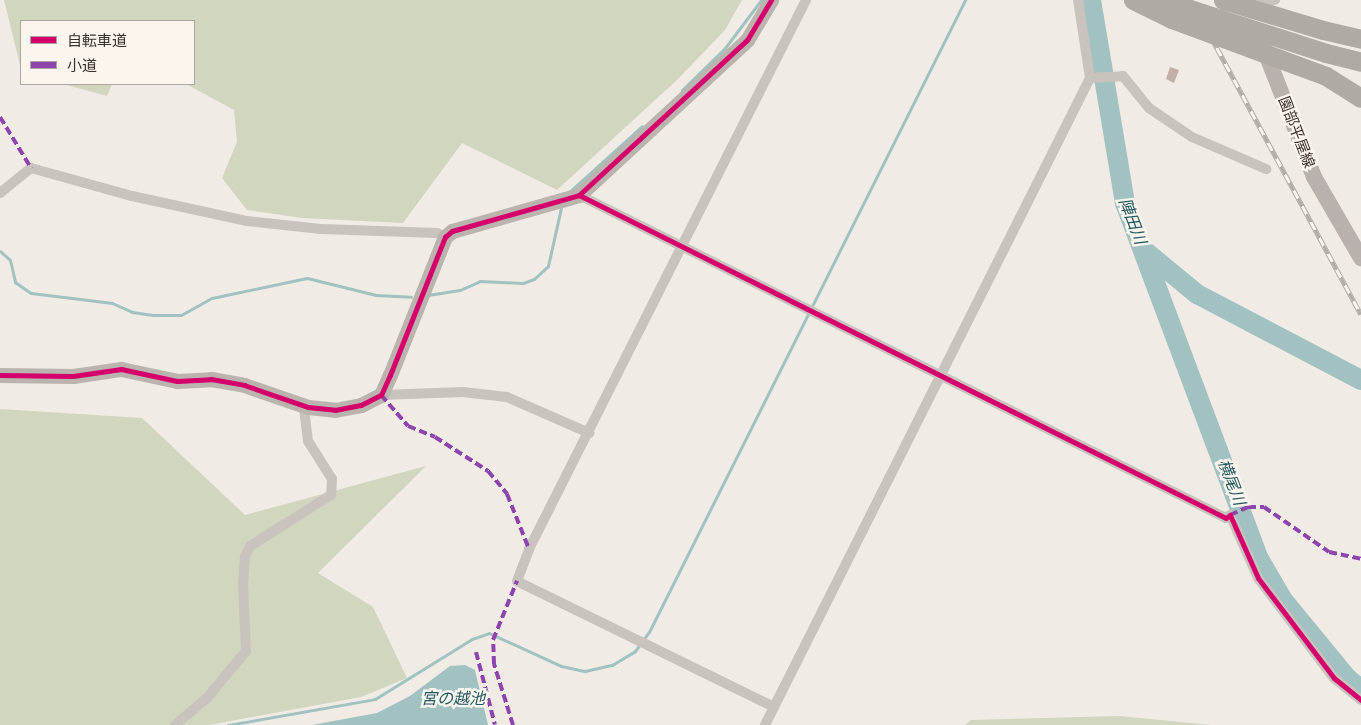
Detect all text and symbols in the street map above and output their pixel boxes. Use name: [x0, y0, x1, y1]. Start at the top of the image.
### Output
legend: [20, 20, 195, 85]
text: 自転車道: [67, 31, 127, 49]
text: 小道: [67, 56, 97, 74]
street label: 園部平屋線: [1275, 94, 1319, 170]
water label: 陣田川: [1115, 195, 1151, 247]
water label: 横尾川: [1214, 456, 1250, 508]
water label: 宮の越池: [421, 688, 485, 708]

